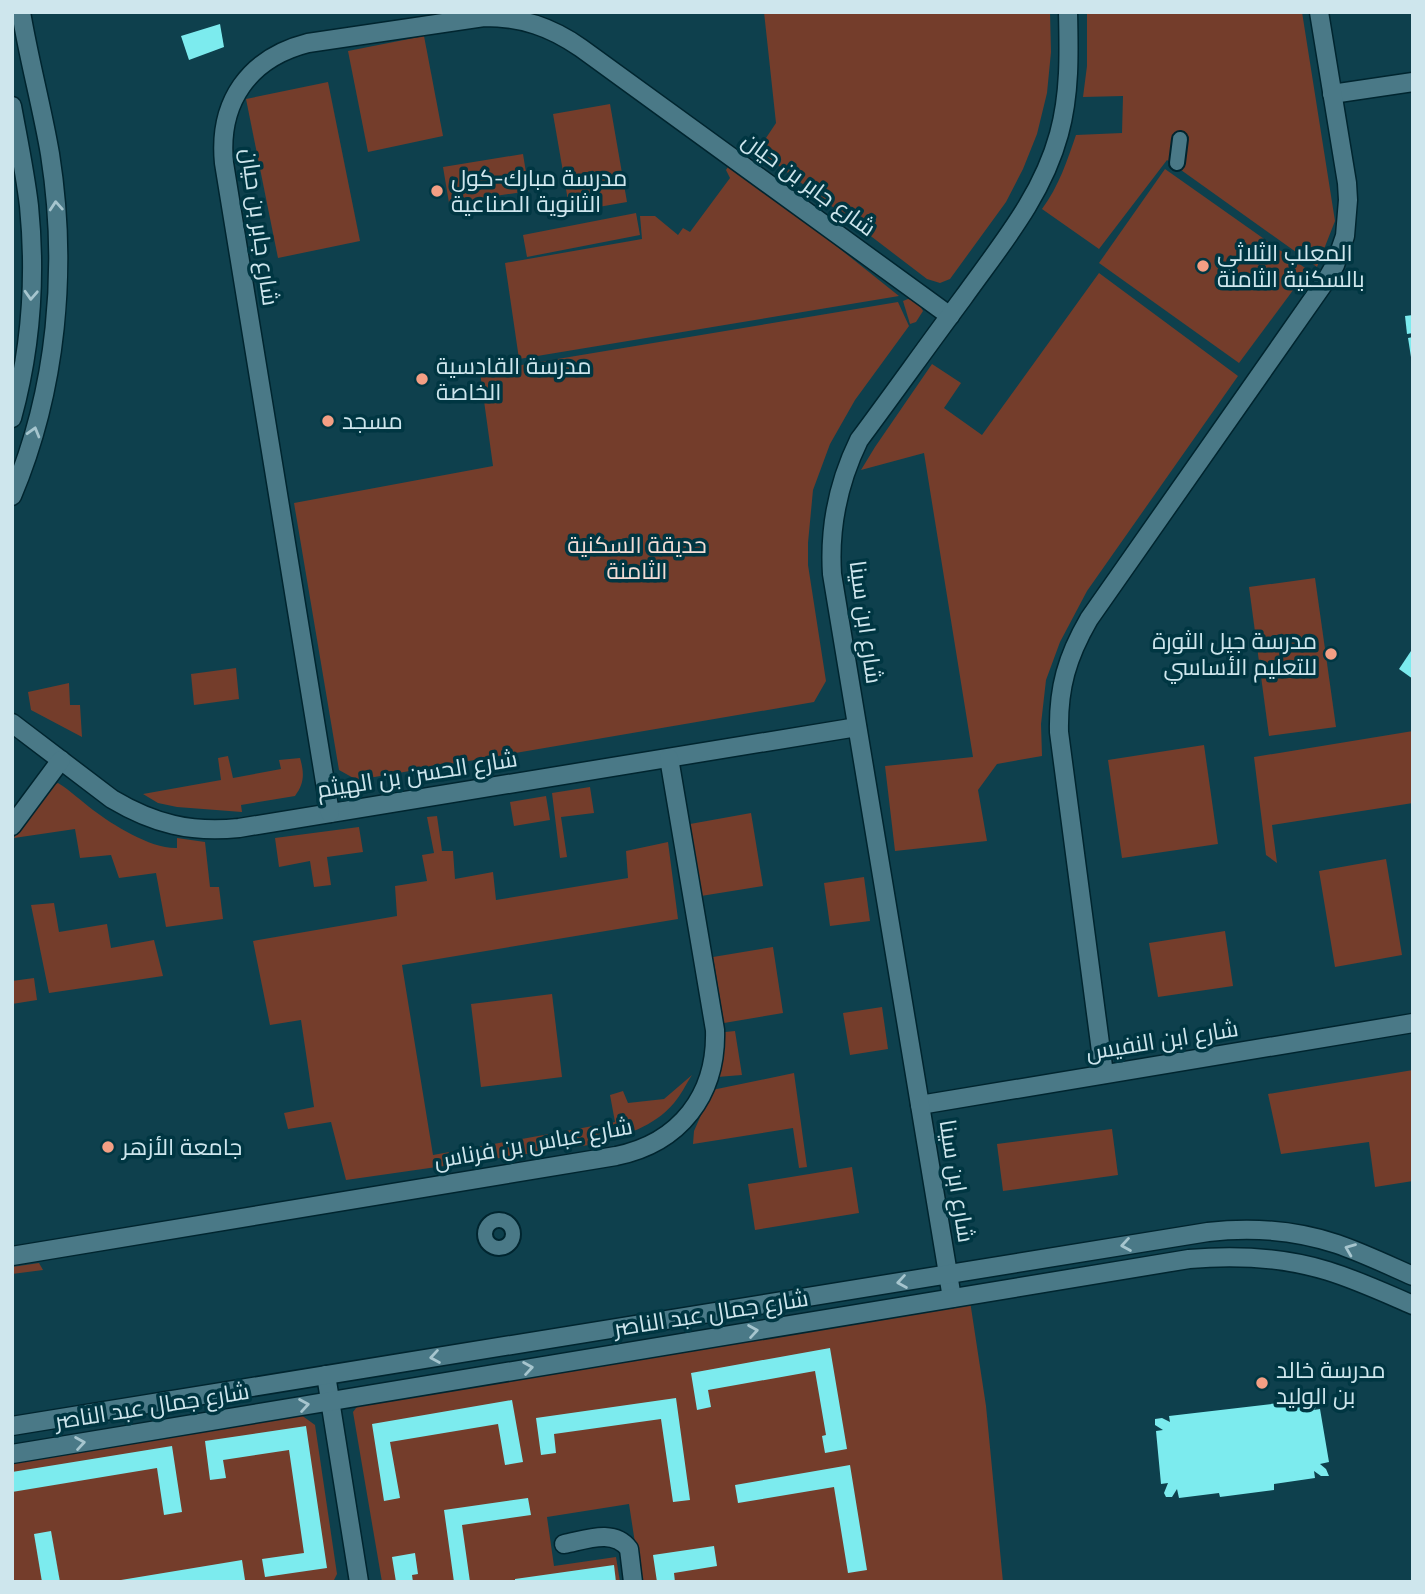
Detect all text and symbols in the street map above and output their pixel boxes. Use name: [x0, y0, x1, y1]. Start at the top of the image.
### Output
street label: شارع جابر بن حيان: [735, 126, 881, 244]
street label: شارع جابر بن حيان: [233, 147, 285, 308]
place label: مدرسة مبارك-كول الثانوية الصناعية: [451, 164, 627, 217]
marker: مدرسة مبارك-كول الثانوية الصناعية: [429, 183, 445, 199]
one-way arrow: [49, 201, 64, 212]
place label: المعلب الثلاثي بالسكنية الثامنة: [1217, 239, 1365, 292]
marker: المعلب الثلاثي بالسكنية الثامنة: [1195, 258, 1211, 274]
one-way arrow: [24, 290, 39, 301]
place label: مدرسة القادسية الخاصة: [436, 352, 591, 405]
marker: مدرسة القادسية الخاصة: [414, 371, 430, 387]
place label: مسجد: [342, 407, 403, 434]
marker: مسجد: [320, 413, 336, 429]
one-way arrow: [26, 426, 40, 438]
park label: حديقة السكنية الثامنة: [567, 531, 707, 584]
street label: شارع ابن سينا: [842, 559, 888, 686]
place label: مدرسة جيل الثورة للتعليم الأساسي: [1152, 627, 1317, 684]
marker: مدرسة جيل الثورة للتعليم الأساسي: [1323, 646, 1339, 662]
street label: شارع الحسن بن الهيثم: [315, 744, 520, 806]
street label: شارع ابن النفيس: [1084, 1014, 1241, 1068]
street label: شارع عباس بن فرناس: [432, 1112, 635, 1176]
street label: شارع ابن سينا: [931, 1118, 981, 1245]
place label: جامعة الأزهر: [120, 1133, 242, 1160]
marker: جامعة الأزهر: [100, 1139, 116, 1155]
one-way arrow: [1120, 1237, 1132, 1252]
one-way arrow: [1345, 1243, 1357, 1257]
one-way arrow: [896, 1274, 908, 1289]
street label: شارع جمال عبد الناصر: [610, 1284, 810, 1344]
one-way arrow: [747, 1324, 759, 1339]
one-way arrow: [429, 1349, 441, 1364]
place label: مدرسة خالد بن الوليد: [1276, 1356, 1385, 1410]
one-way arrow: [523, 1361, 534, 1376]
marker: مدرسة خالد بن الوليد: [1254, 1375, 1270, 1391]
street label: شارع جمال عبد الناصر: [51, 1377, 251, 1437]
one-way arrow: [298, 1398, 310, 1413]
one-way arrow: [74, 1436, 85, 1451]

